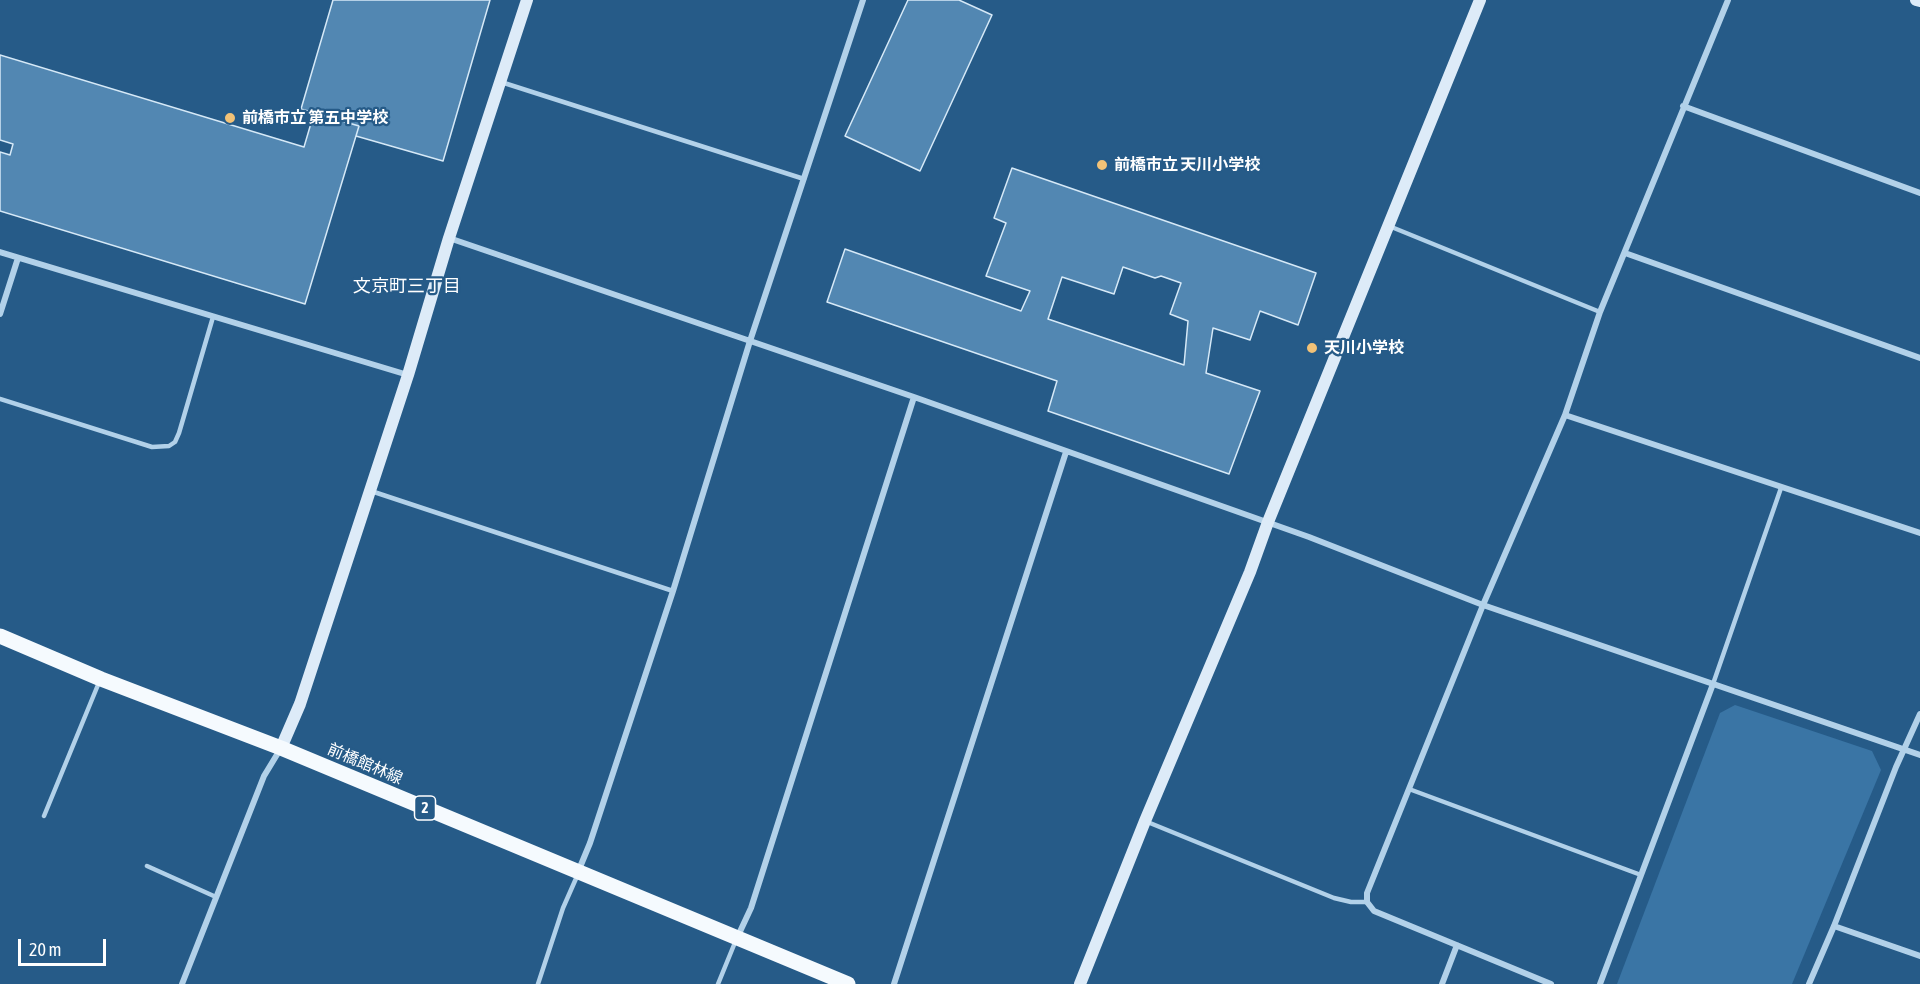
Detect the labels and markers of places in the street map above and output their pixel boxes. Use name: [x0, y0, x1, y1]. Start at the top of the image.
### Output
place label: 前橋市立 第五中学校: [242, 108, 388, 128]
marker: 前橋市立 第五中学校: [223, 111, 237, 125]
place label: 前橋市立 天川小学校: [1114, 155, 1260, 175]
marker: 前橋市立 天川小学校: [1095, 158, 1109, 172]
place label: 天川小学校: [1324, 338, 1404, 358]
marker: 天川小学校: [1305, 341, 1319, 355]

